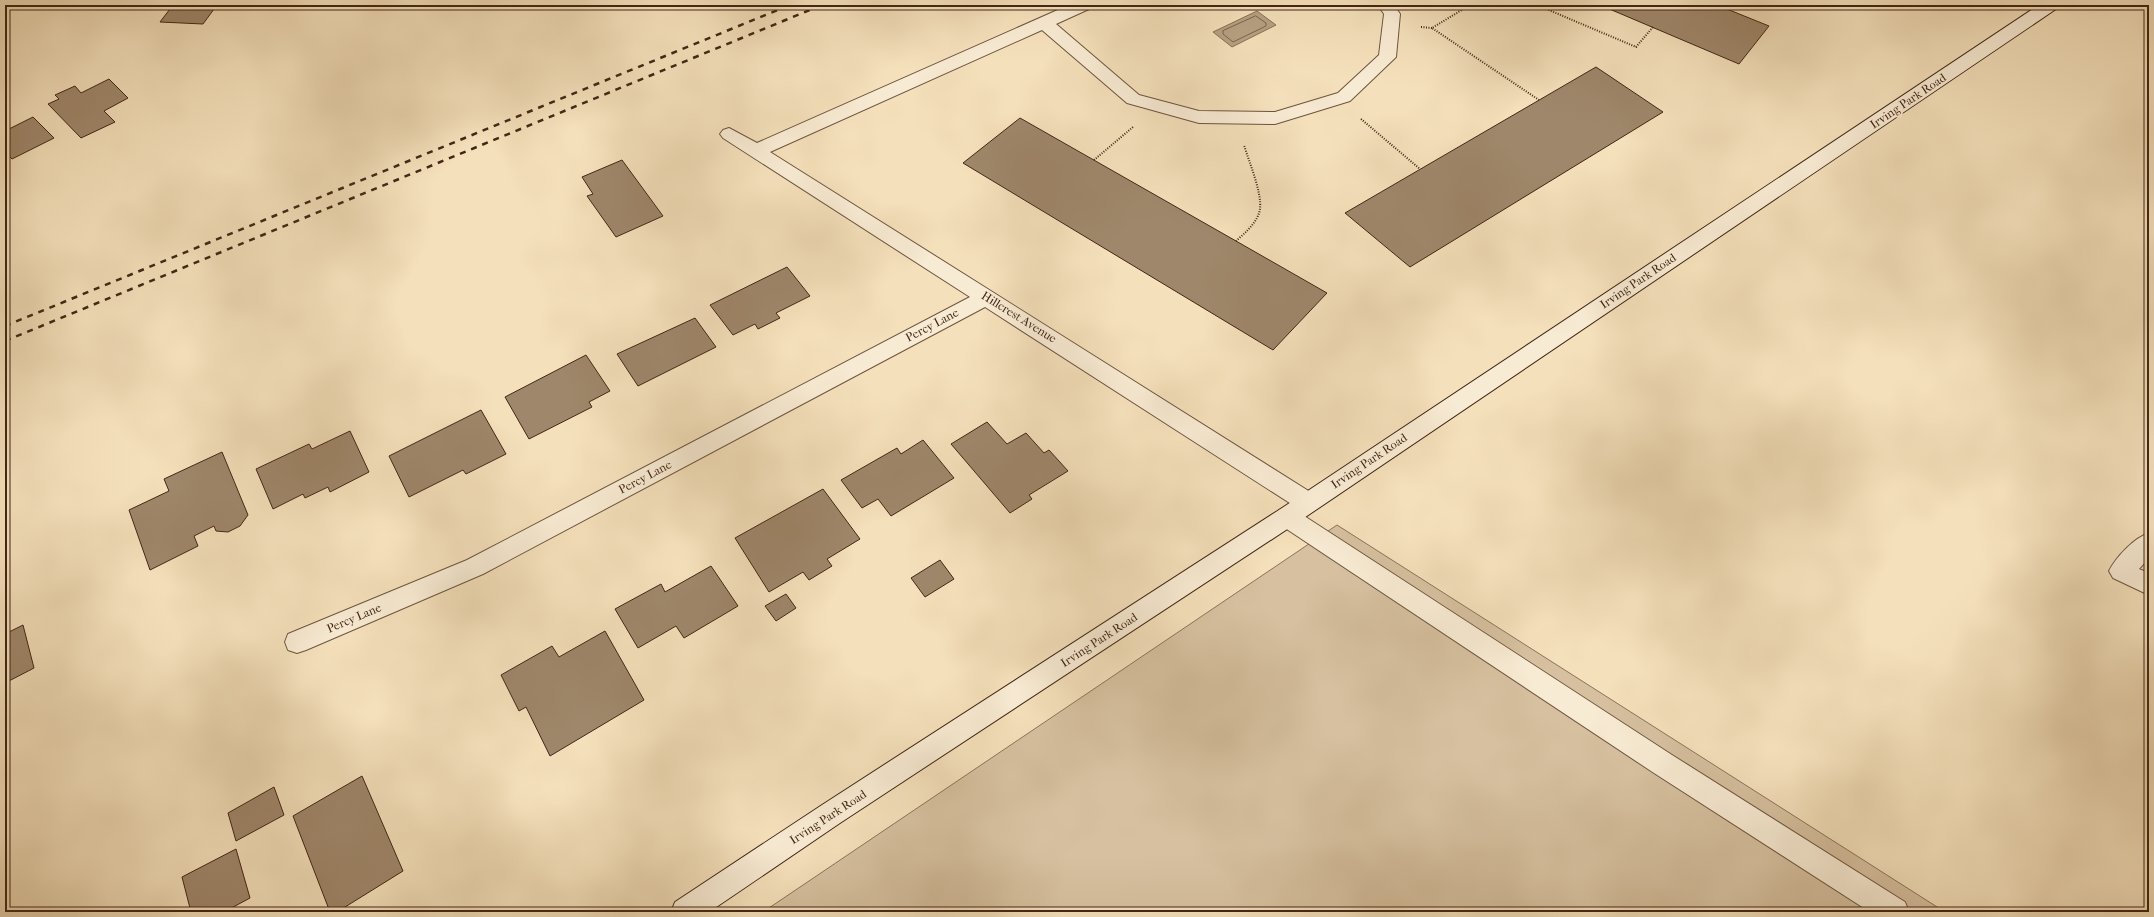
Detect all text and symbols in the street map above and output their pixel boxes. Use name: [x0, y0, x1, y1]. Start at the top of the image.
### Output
street label: Irving Park Road: [1867, 70, 1949, 132]
street label: Irving Park Road: [1597, 250, 1679, 312]
street label: Hillcrest Avenue: [979, 288, 1059, 346]
street label: Percy Lane: [903, 305, 961, 345]
street label: Irving Park Road: [1328, 430, 1410, 492]
street label: Percy Lane: [616, 457, 674, 497]
street label: Percy Lane: [325, 600, 383, 636]
street label: Irving Park Road: [1058, 610, 1140, 670]
street label: Irving Park Road: [787, 787, 869, 847]

